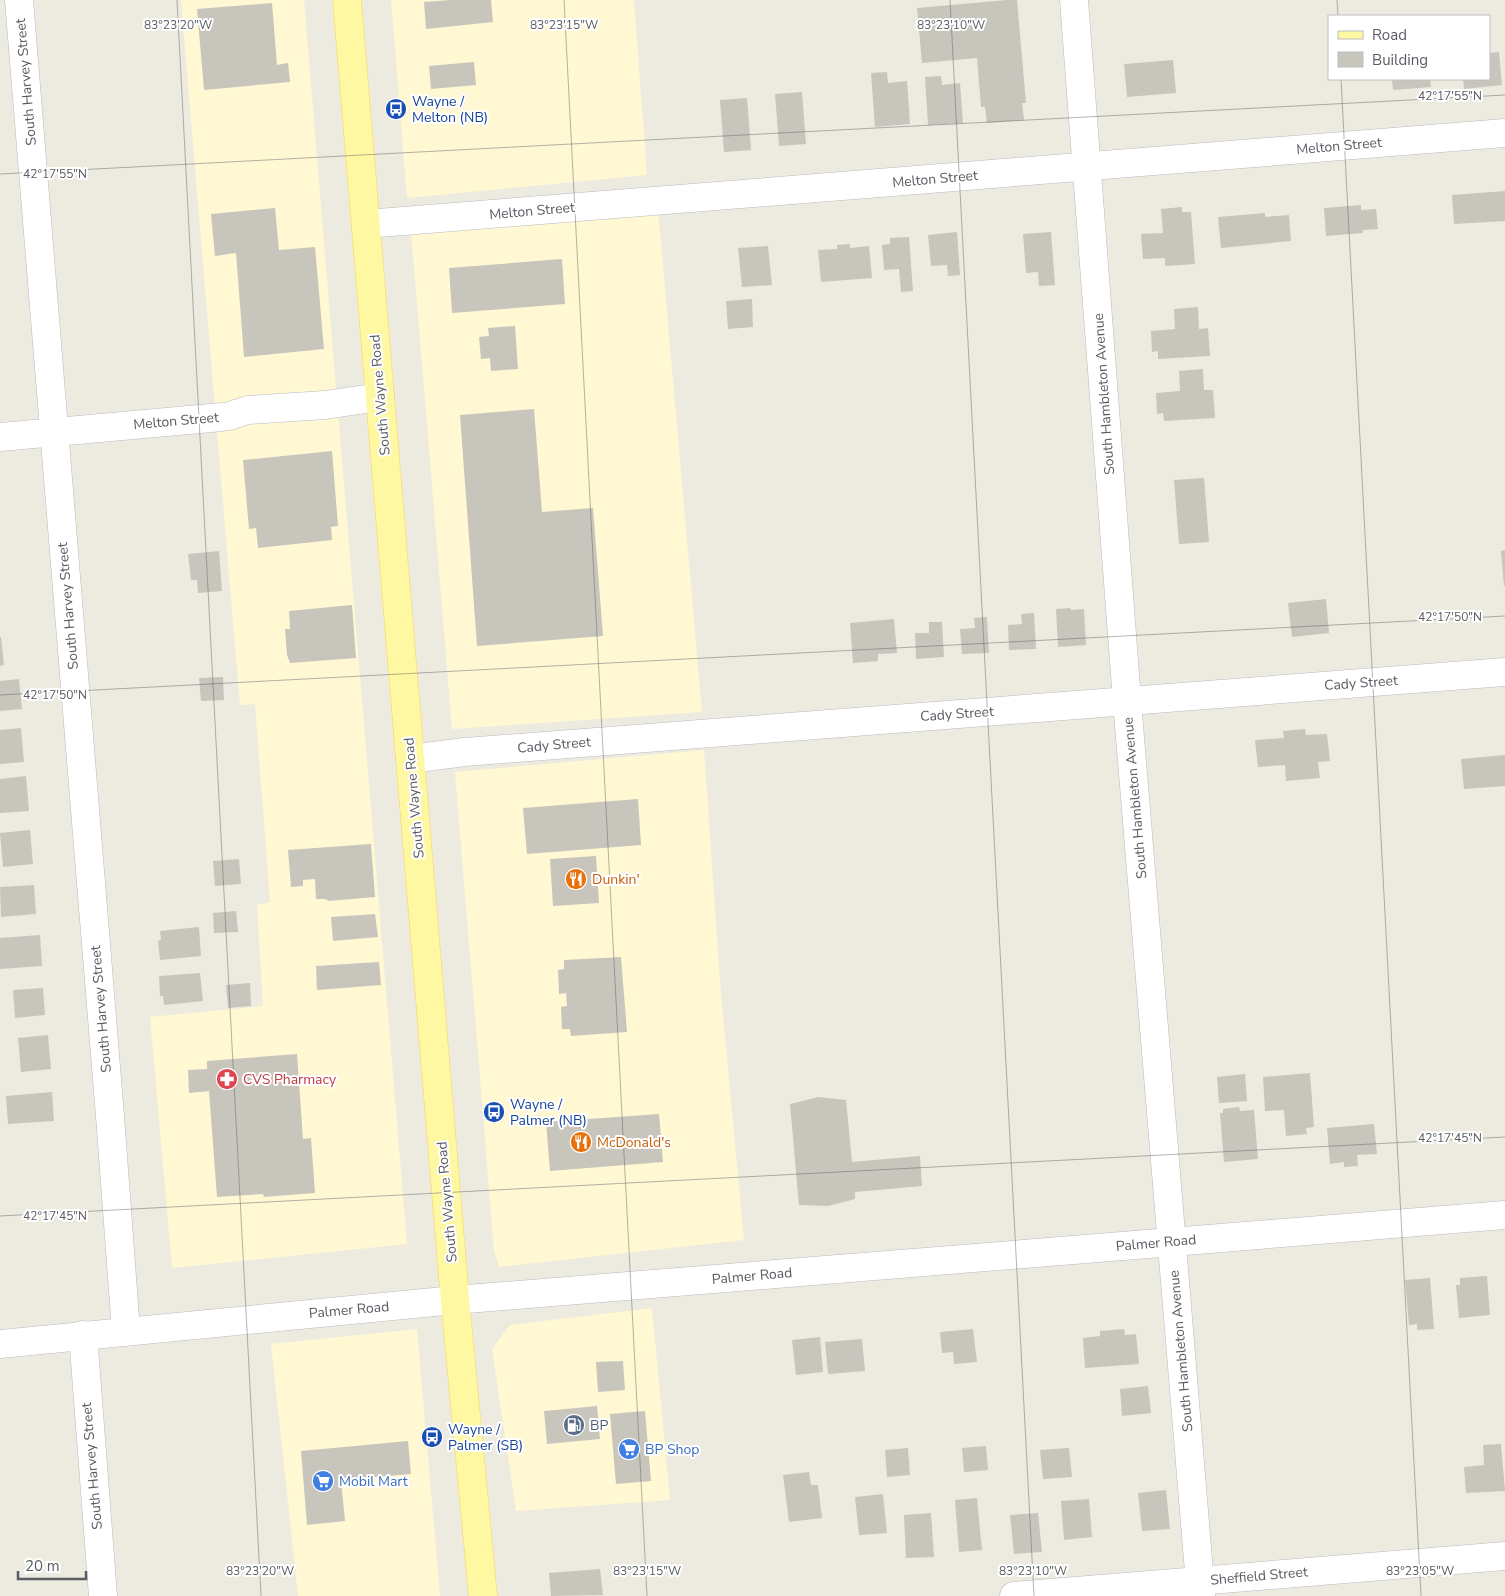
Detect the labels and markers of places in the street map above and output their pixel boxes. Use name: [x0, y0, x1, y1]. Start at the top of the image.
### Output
place label: Wayne / Melton (NB): [412, 92, 488, 127]
bus stop icon: Wayne / Melton (NB): [384, 97, 408, 121]
restaurant icon: Dunkin': [564, 867, 588, 891]
place label: Dunkin': [592, 870, 640, 889]
pharmacy icon: CVS Pharmacy: [215, 1067, 239, 1091]
place label: CVS Pharmacy: [243, 1070, 337, 1089]
place label: Wayne / Palmer (NB): [510, 1095, 587, 1130]
bus stop icon: Wayne / Palmer (NB): [482, 1100, 506, 1124]
restaurant icon: McDonald's: [569, 1130, 593, 1154]
place label: McDonald's: [597, 1133, 671, 1152]
fuel station icon: BP: [562, 1413, 586, 1437]
place label: BP: [590, 1416, 608, 1435]
place label: Wayne / Palmer (SB): [448, 1420, 523, 1455]
bus stop icon: Wayne / Palmer (SB): [420, 1425, 444, 1449]
supermarket icon: BP Shop: [617, 1437, 641, 1461]
place label: BP Shop: [645, 1440, 699, 1459]
supermarket icon: Mobil Mart: [311, 1469, 335, 1493]
place label: Mobil Mart: [339, 1472, 408, 1491]

